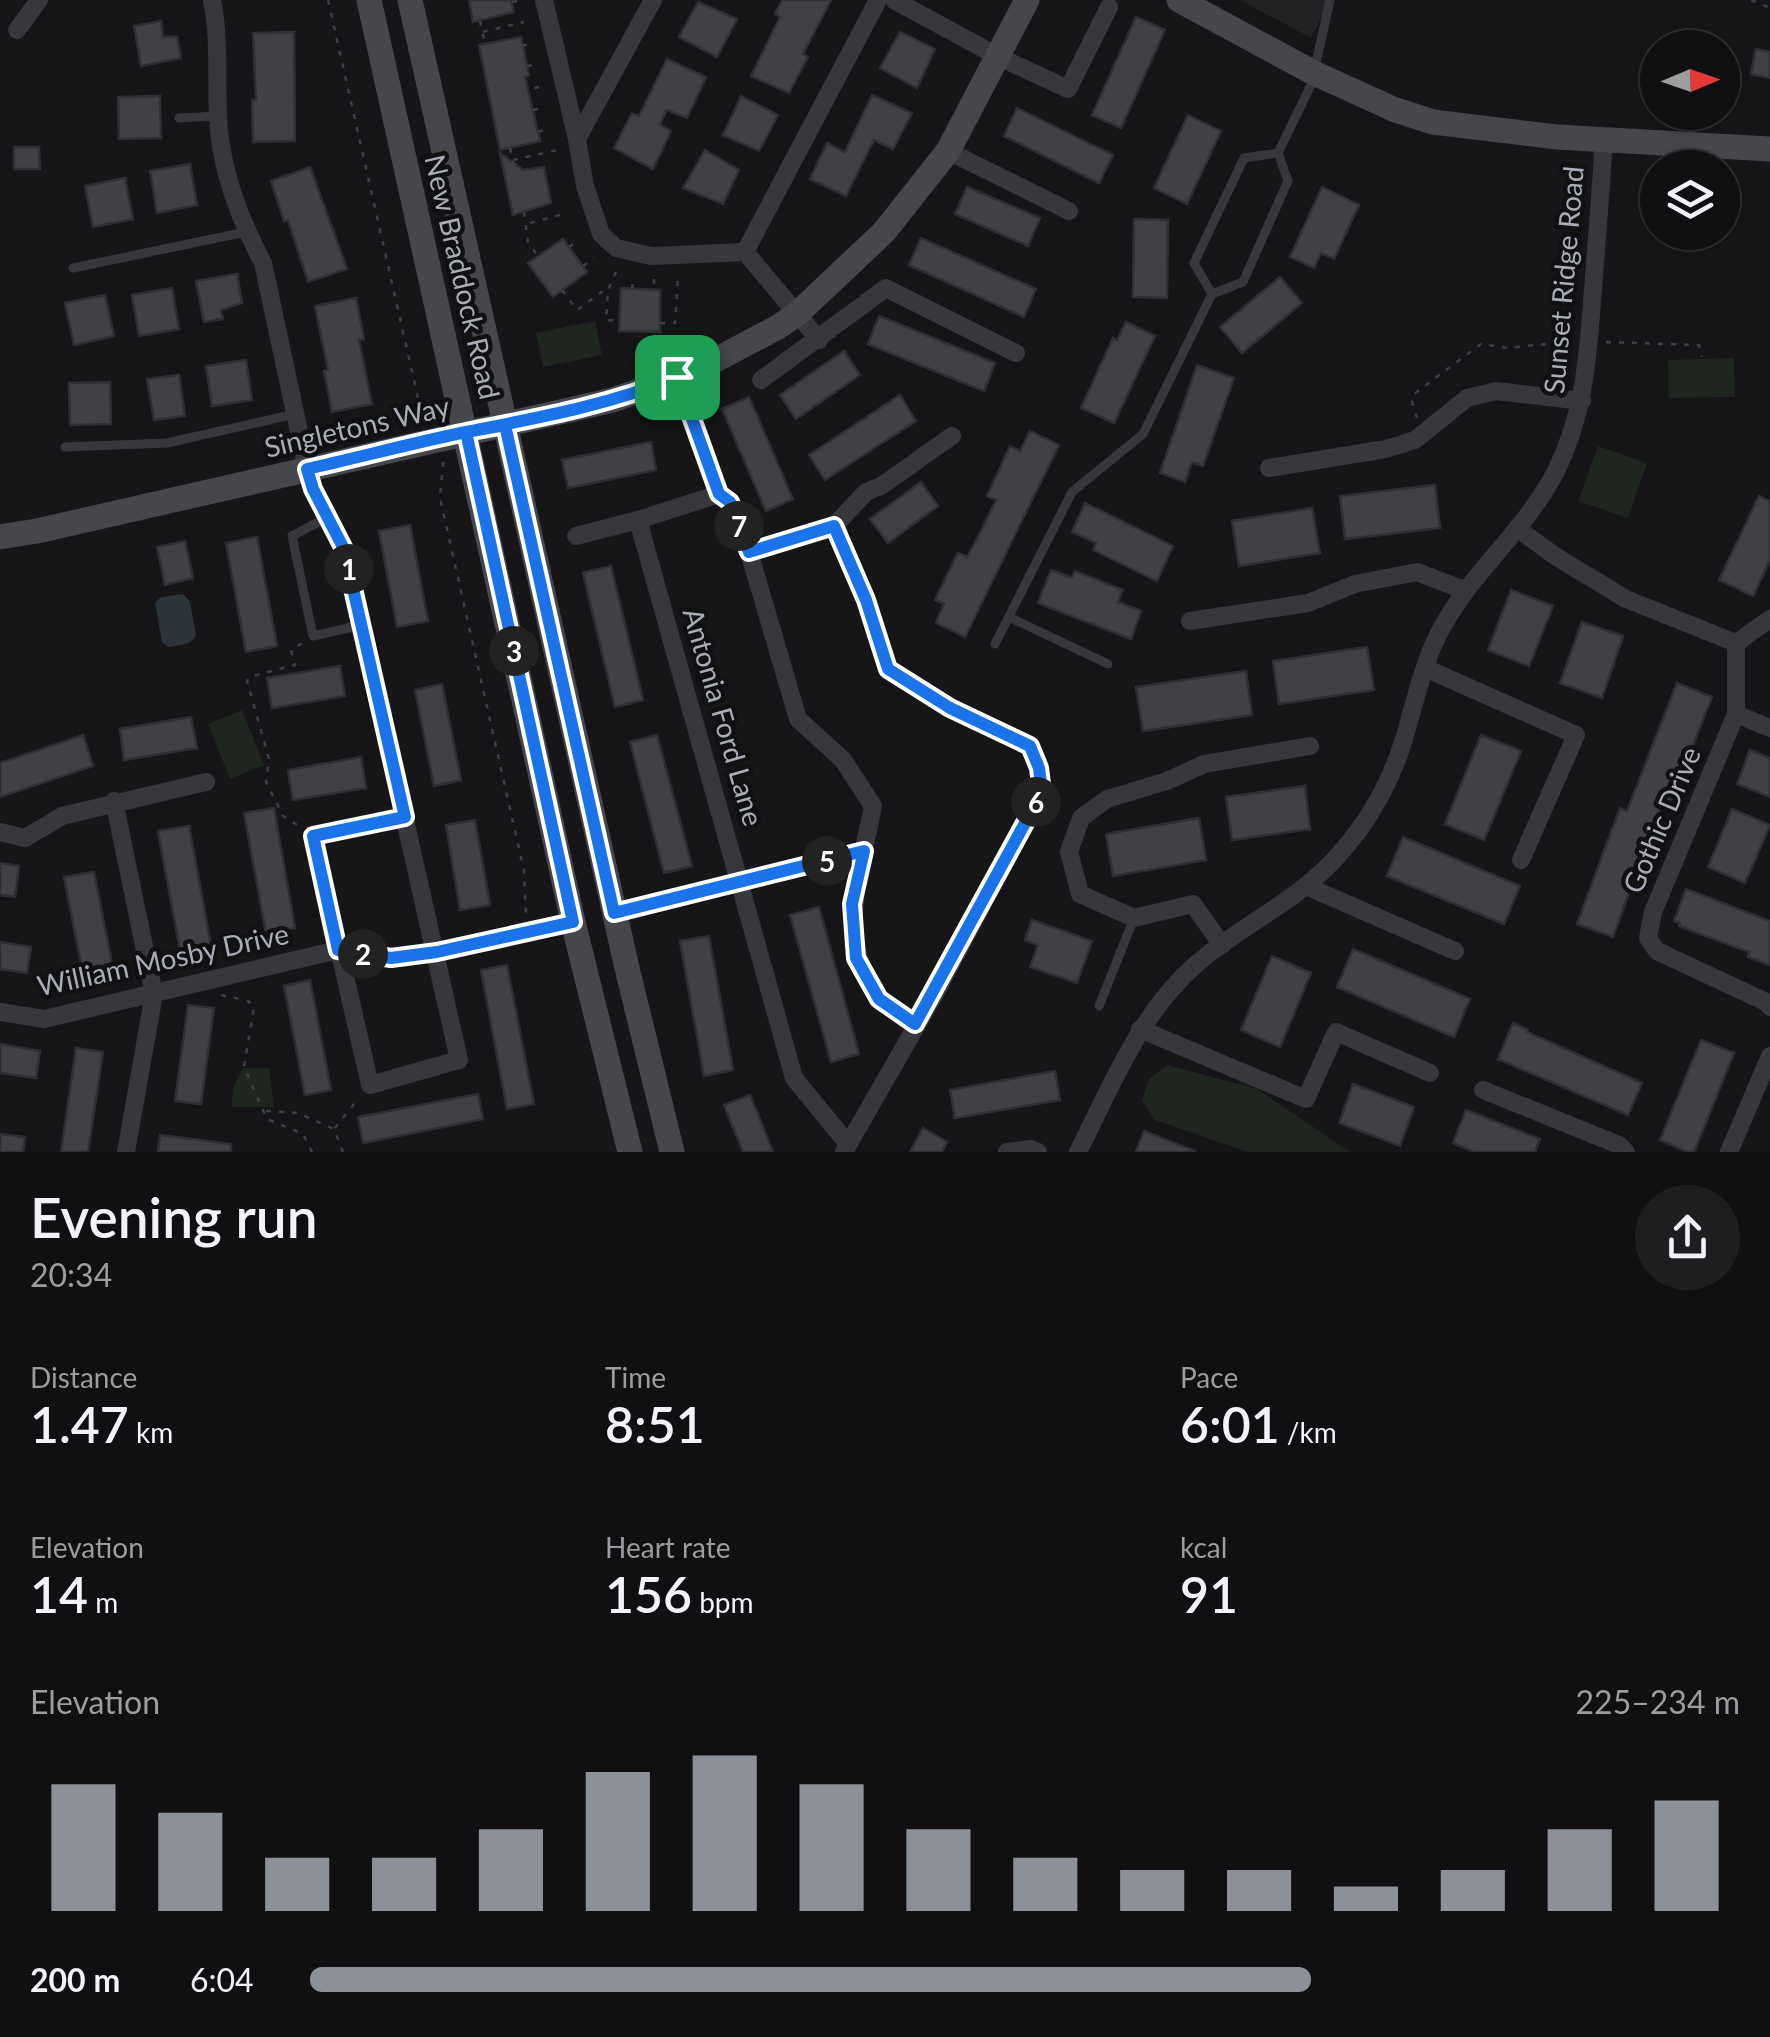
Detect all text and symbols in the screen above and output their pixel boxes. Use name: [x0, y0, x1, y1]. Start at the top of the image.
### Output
north arrow: [1640, 30, 1740, 130]
map controls: [1640, 30, 1740, 250]
button: layers: [1640, 150, 1740, 250]
street label: New Braddock Road: [418, 151, 508, 402]
street label: Sunset Ridge Road: [1536, 165, 1590, 395]
pin: [635, 335, 720, 420]
icon: arrive: [650, 350, 705, 405]
street label: Singletons Way: [261, 388, 453, 464]
pin: 7: [714, 501, 764, 551]
text: 7: [731, 509, 747, 543]
pin: 1: [324, 544, 374, 594]
text: 1: [341, 552, 357, 586]
street label: Antonia Ford Lane: [677, 604, 771, 830]
pin: 3: [489, 626, 539, 676]
text: 3: [506, 634, 522, 668]
street label: Gothic Drive: [1615, 741, 1707, 898]
pin: 6: [1011, 777, 1061, 827]
text: 6: [1028, 785, 1044, 819]
pin: 5: [802, 836, 852, 886]
text: 5: [819, 844, 835, 878]
street label: William Mosby Drive: [34, 916, 292, 1002]
pin: 2: [338, 929, 388, 979]
text: 2: [355, 937, 371, 971]
text: Evening run: [30, 1184, 318, 1250]
button: share: [1635, 1185, 1740, 1290]
text: 20:34: [30, 1255, 112, 1294]
text: Distance: [30, 1360, 137, 1394]
text: Time: [605, 1360, 666, 1394]
text: Pace: [1180, 1360, 1238, 1394]
text: 1.47: [30, 1394, 129, 1454]
text: 8:51: [605, 1394, 705, 1454]
text: 6:01: [1180, 1394, 1280, 1454]
text: km: [129, 1415, 173, 1449]
text: /km: [1280, 1415, 1337, 1449]
text: Elevation: [30, 1530, 144, 1564]
text: Heart rate: [605, 1530, 731, 1564]
text: kcal: [1180, 1530, 1227, 1564]
text: 14: [30, 1564, 88, 1624]
text: 156: [605, 1564, 692, 1624]
text: 91: [1180, 1564, 1238, 1624]
text: m: [88, 1585, 118, 1619]
text: bpm: [692, 1585, 754, 1619]
text: Elevation: [30, 1682, 160, 1721]
text: 225–234 m: [1576, 1682, 1740, 1721]
text: 200 m: [30, 1960, 120, 1999]
text: 6:04: [190, 1960, 254, 1999]

